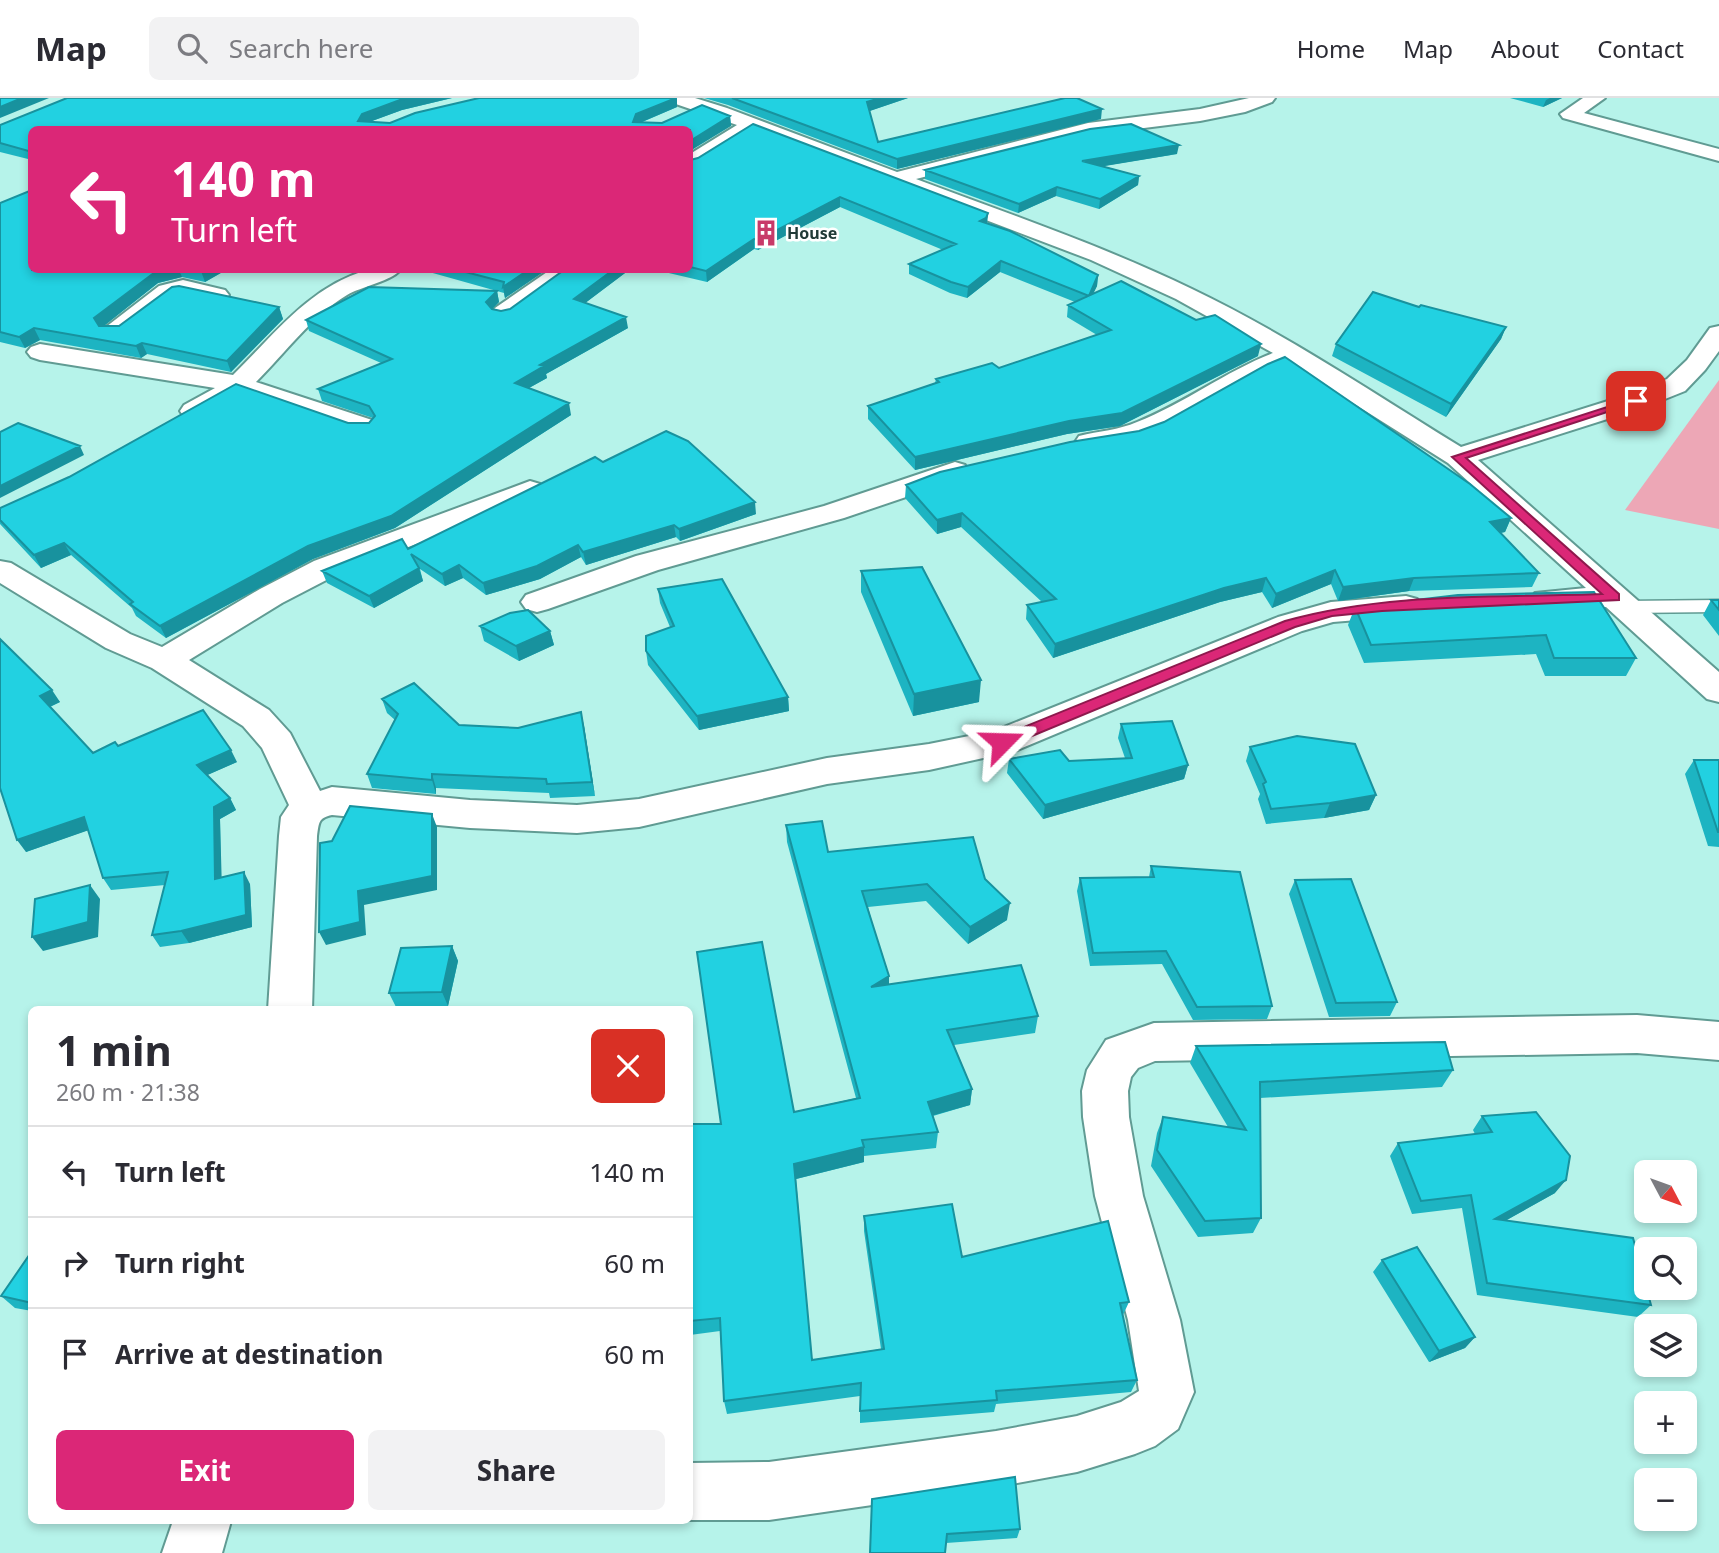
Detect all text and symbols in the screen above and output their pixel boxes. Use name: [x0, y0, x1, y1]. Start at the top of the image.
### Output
search box: [149, 17, 639, 80]
text: Map: [35, 26, 107, 71]
icon: search: [173, 29, 211, 67]
text: Search here: [229, 30, 373, 66]
text: Home: [1297, 32, 1365, 65]
text: Map: [1403, 32, 1453, 65]
text: About: [1491, 32, 1559, 65]
text: Contact: [1597, 32, 1684, 65]
text: 140 m: [171, 145, 316, 211]
icon: left: [56, 154, 147, 245]
text: Turn left: [171, 208, 297, 251]
building icon: House: [751, 218, 781, 248]
place label: House: [787, 222, 837, 244]
pin: [1606, 371, 1666, 431]
icon: arrive: [1617, 382, 1655, 420]
position arrow: [965, 705, 1039, 779]
text: 1 min: [56, 1021, 172, 1078]
button: close: [591, 1029, 665, 1103]
text: 260 m · 21:38: [56, 1076, 200, 1108]
icon: left: [56, 1153, 94, 1191]
text: Turn left: [115, 1154, 226, 1190]
text: 140 m: [589, 1154, 665, 1190]
north arrow: [1634, 1160, 1698, 1223]
map controls: [1634, 1160, 1697, 1531]
button: search: [1634, 1237, 1697, 1300]
icon: right: [56, 1244, 94, 1282]
text: Turn right: [115, 1245, 245, 1281]
text: 60 m: [604, 1245, 665, 1281]
button: layers: [1634, 1314, 1697, 1377]
icon: arrive: [56, 1335, 94, 1373]
text: Arrive at destination: [115, 1336, 384, 1372]
text: 60 m: [604, 1336, 665, 1372]
button: +: [1634, 1391, 1697, 1454]
button: Exit: [56, 1430, 354, 1510]
button: Share: [368, 1430, 665, 1510]
button: −: [1634, 1468, 1697, 1531]

